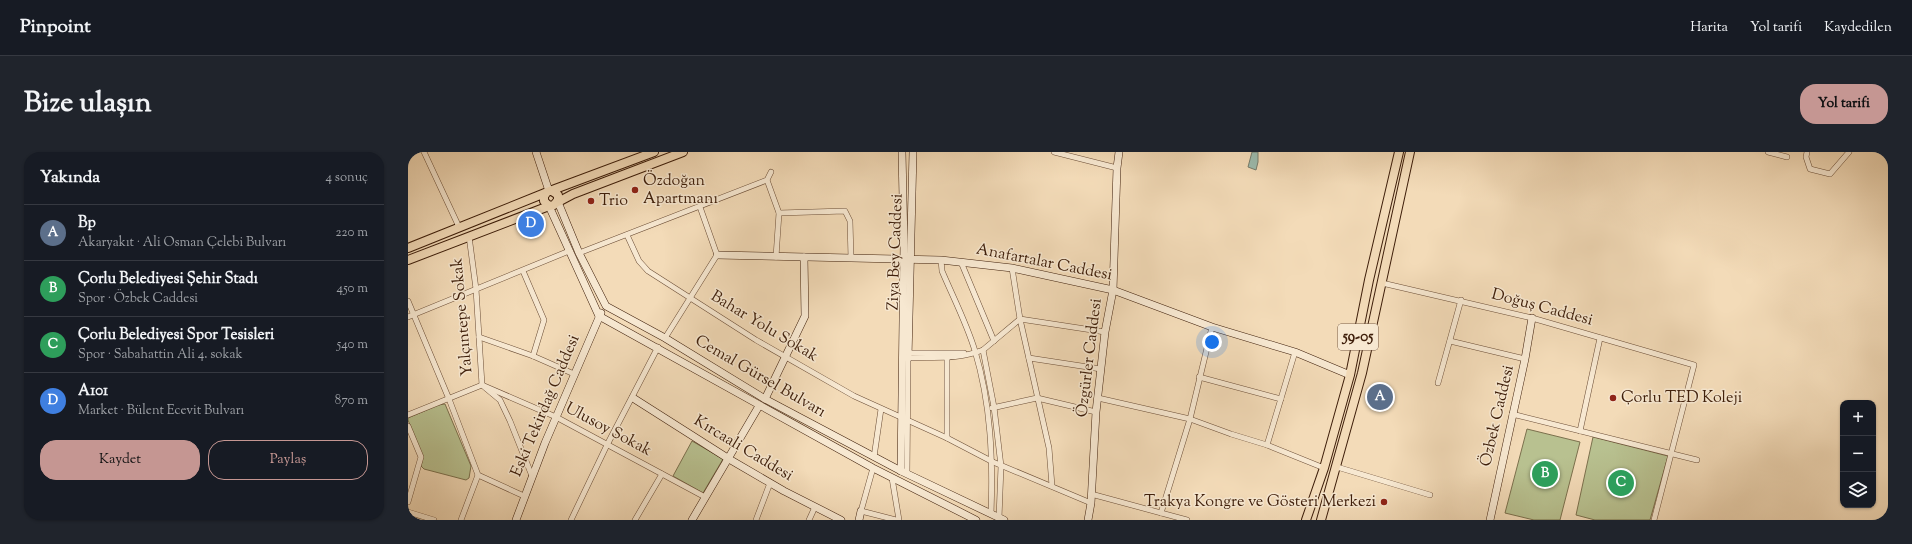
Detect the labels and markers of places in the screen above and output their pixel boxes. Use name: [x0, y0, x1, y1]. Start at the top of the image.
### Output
place label: Özdoğan Apartmanı: [643, 170, 718, 211]
marker: Özdoğan Apartmanı: [630, 185, 640, 195]
place label: Trio: [599, 190, 628, 213]
marker: Trio: [586, 196, 596, 206]
pin: D: [518, 209, 544, 239]
pin: A: [1367, 382, 1393, 412]
place label: Çorlu TED Koleji: [1621, 387, 1743, 410]
marker: Çorlu TED Koleji: [1608, 393, 1618, 403]
pin: B: [1532, 459, 1558, 489]
pin: C: [1608, 468, 1634, 498]
place label: Trakya Kongre ve Gösteri Merkezi: [1144, 491, 1376, 514]
marker: Trakya Kongre ve Gösteri Merkezi: [1379, 497, 1389, 507]

